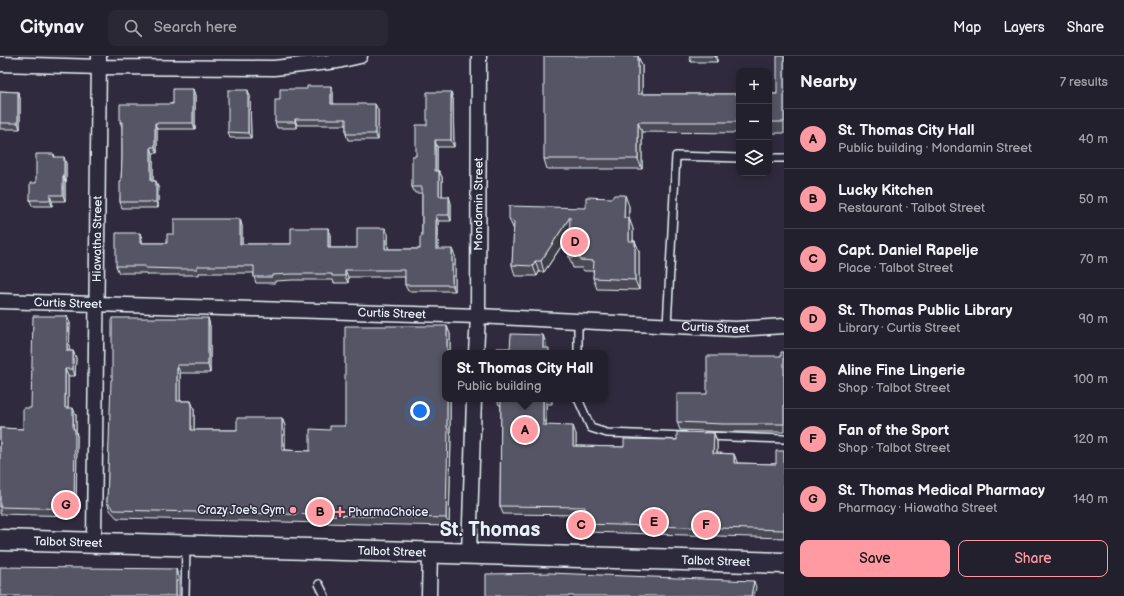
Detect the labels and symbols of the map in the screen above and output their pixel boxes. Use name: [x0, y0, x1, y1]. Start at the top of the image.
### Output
street label: Mondamin Street: [471, 157, 486, 251]
street label: Hiawatha Street: [89, 195, 105, 282]
pin: D: [562, 227, 588, 257]
street label: Curtis Street: [34, 295, 103, 312]
street label: Curtis Street: [358, 305, 426, 322]
street label: Curtis Street: [681, 319, 750, 337]
your location: [410, 401, 430, 421]
pin: A: [512, 415, 538, 445]
pin: G: [53, 490, 79, 520]
pin: B: [307, 497, 333, 527]
place label: Crazy Joe's Gym: [197, 503, 285, 518]
marker: Crazy Joe's Gym: [288, 505, 298, 515]
place label: PharmaChoice: [348, 505, 428, 520]
marker: PharmaChoice: [335, 507, 345, 517]
pin: E: [641, 507, 667, 537]
pin: C: [568, 510, 594, 540]
pin: F: [693, 510, 719, 540]
district label: St. Thomas: [440, 518, 541, 542]
street label: Talbot Street: [33, 533, 103, 551]
street label: Talbot Street: [357, 543, 427, 560]
street label: Talbot Street: [681, 552, 750, 570]

